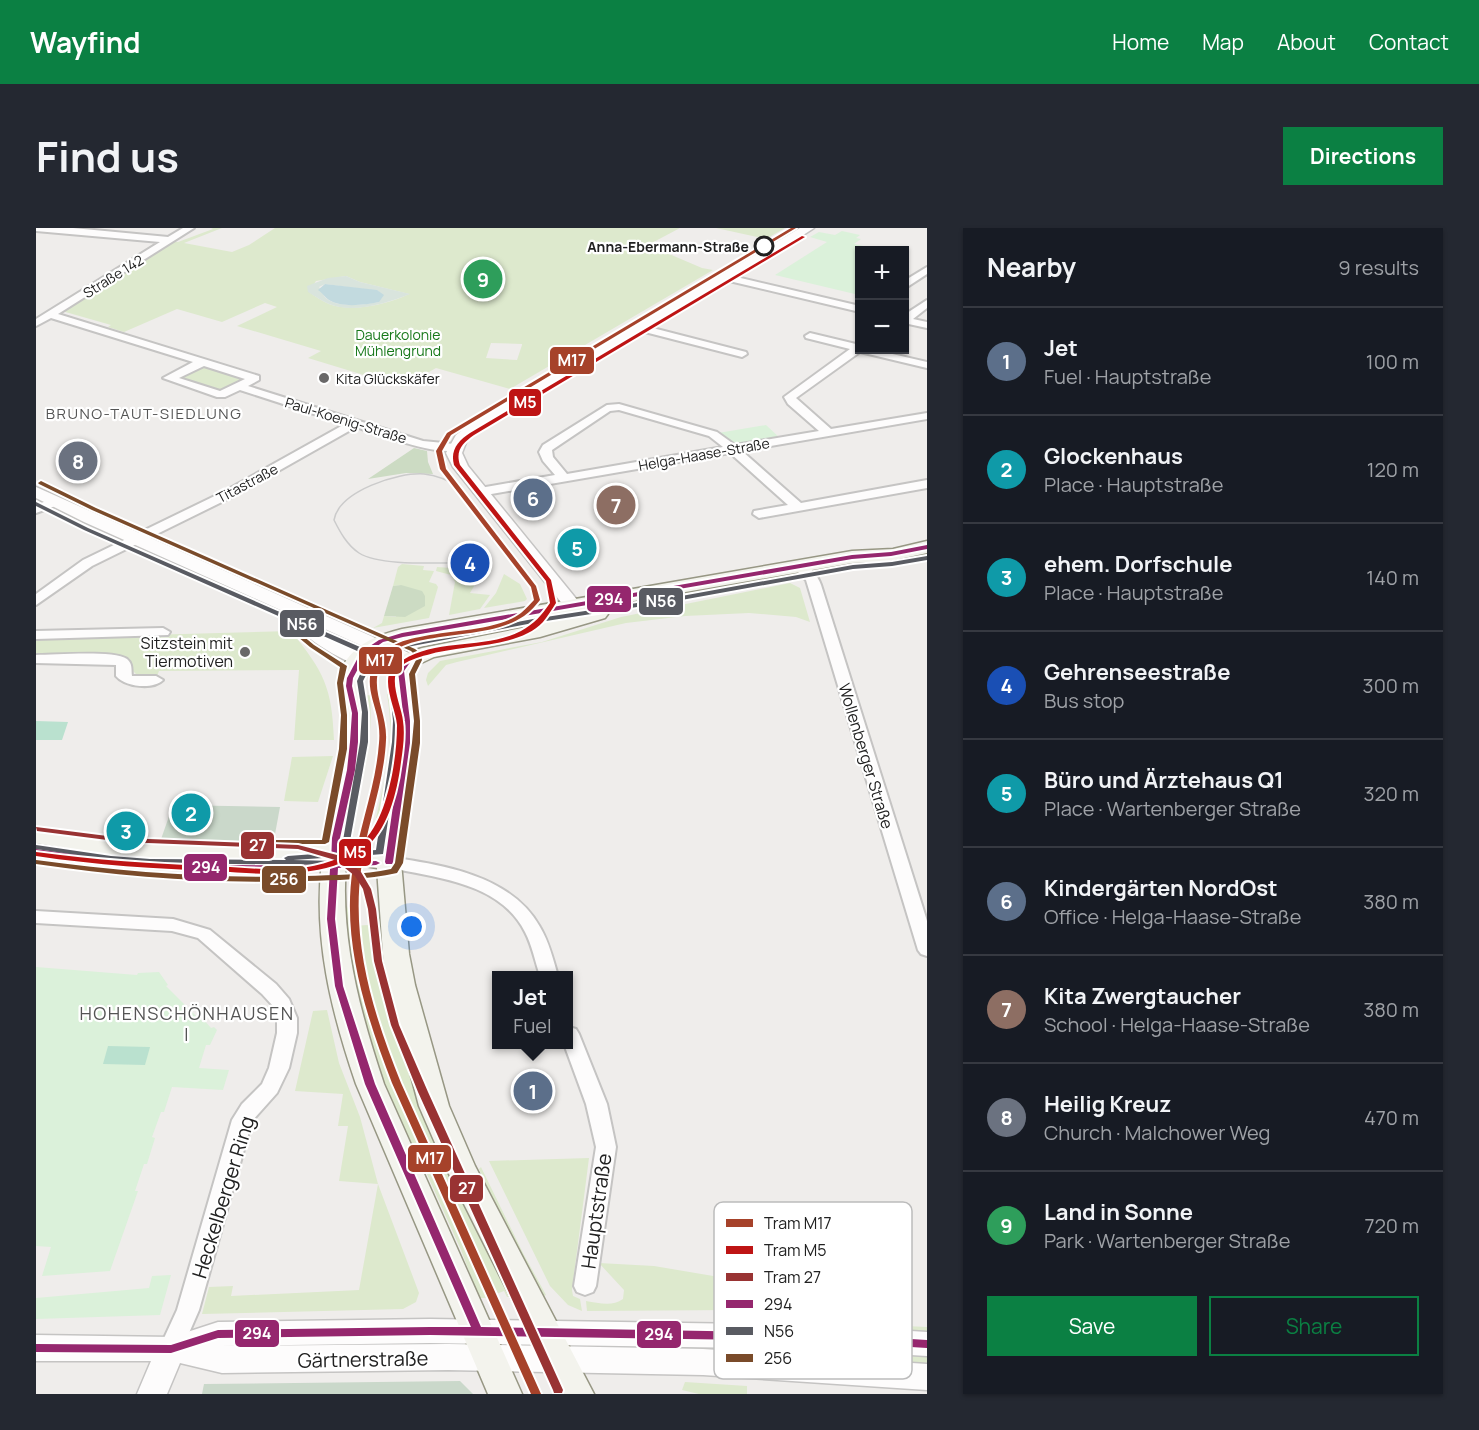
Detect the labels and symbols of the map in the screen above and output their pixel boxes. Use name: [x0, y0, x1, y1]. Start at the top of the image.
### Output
marker: Anna-Ebermann-Straße: [754, 236, 774, 256]
place label: Anna-Ebermann-Straße: [587, 237, 749, 256]
street label: Straße 142: [79, 250, 147, 302]
pin: 9: [464, 256, 502, 302]
park label: Dauerkolonie Mühlengrund: [355, 325, 441, 360]
line badge: M17: [549, 346, 595, 375]
text: M17: [557, 349, 587, 371]
place label: Kita Glückskäfer: [336, 369, 440, 388]
marker: Kita Glückskäfer: [317, 371, 331, 385]
line badge: M5: [508, 388, 542, 417]
text: M5: [513, 391, 537, 413]
street label: Paul-Koenig-Straße: [283, 392, 409, 448]
district label: BRUNO-TAUT-SIEDLUNG: [46, 403, 242, 424]
street label: Helga-Haase-Straße: [637, 433, 771, 475]
pin: 8: [58, 438, 98, 484]
street label: Titastraße: [213, 459, 281, 507]
pin: 6: [514, 476, 552, 520]
pin: 7: [596, 482, 636, 528]
pin: 5: [558, 526, 596, 570]
pin: 4: [450, 540, 490, 586]
line badge: 294: [586, 585, 632, 613]
line badge: N56: [638, 587, 684, 616]
text: 294: [594, 588, 624, 610]
text: N56: [646, 590, 676, 612]
line badge: N56: [279, 609, 325, 638]
text: N56: [287, 613, 317, 635]
place label: Sitzstein mit Tiermotiven: [141, 632, 233, 672]
marker: Sitzstein mit Tiermotiven: [238, 645, 252, 659]
line badge: M17: [358, 646, 403, 675]
text: M17: [365, 649, 395, 671]
street label: Wollenberger Straße: [833, 681, 899, 831]
pin: 2: [172, 790, 210, 836]
pin: 3: [106, 808, 146, 854]
line badge: 27: [240, 831, 275, 860]
text: 27: [249, 834, 267, 856]
line badge: M5: [338, 838, 372, 867]
text: M5: [343, 841, 367, 863]
line badge: 294: [183, 853, 228, 882]
text: 294: [191, 856, 221, 878]
line badge: 256: [261, 865, 307, 894]
text: 256: [270, 868, 298, 890]
your location: [397, 912, 426, 941]
district label: HOHENSCHÖNHAUSEN I: [79, 1001, 295, 1046]
pin: 1: [514, 1068, 552, 1114]
street label: Heckelberger Ring: [185, 1112, 261, 1282]
line badge: M17: [407, 1144, 452, 1173]
text: M17: [415, 1147, 445, 1169]
street label: Hauptstraße: [575, 1151, 617, 1271]
line badge: 27: [449, 1174, 484, 1203]
text: 27: [458, 1177, 476, 1199]
legend: [714, 1202, 912, 1379]
text: Tram M17: [764, 1212, 832, 1234]
text: Tram M5: [764, 1239, 827, 1261]
text: Tram 27: [764, 1266, 821, 1288]
text: 294: [764, 1293, 792, 1315]
line badge: 294: [234, 1319, 280, 1348]
line badge: 294: [636, 1320, 682, 1349]
text: N56: [764, 1320, 794, 1342]
text: 294: [242, 1322, 272, 1344]
text: 294: [644, 1323, 674, 1345]
street label: Gärtnerstraße: [297, 1344, 429, 1374]
text: 256: [764, 1347, 792, 1369]

